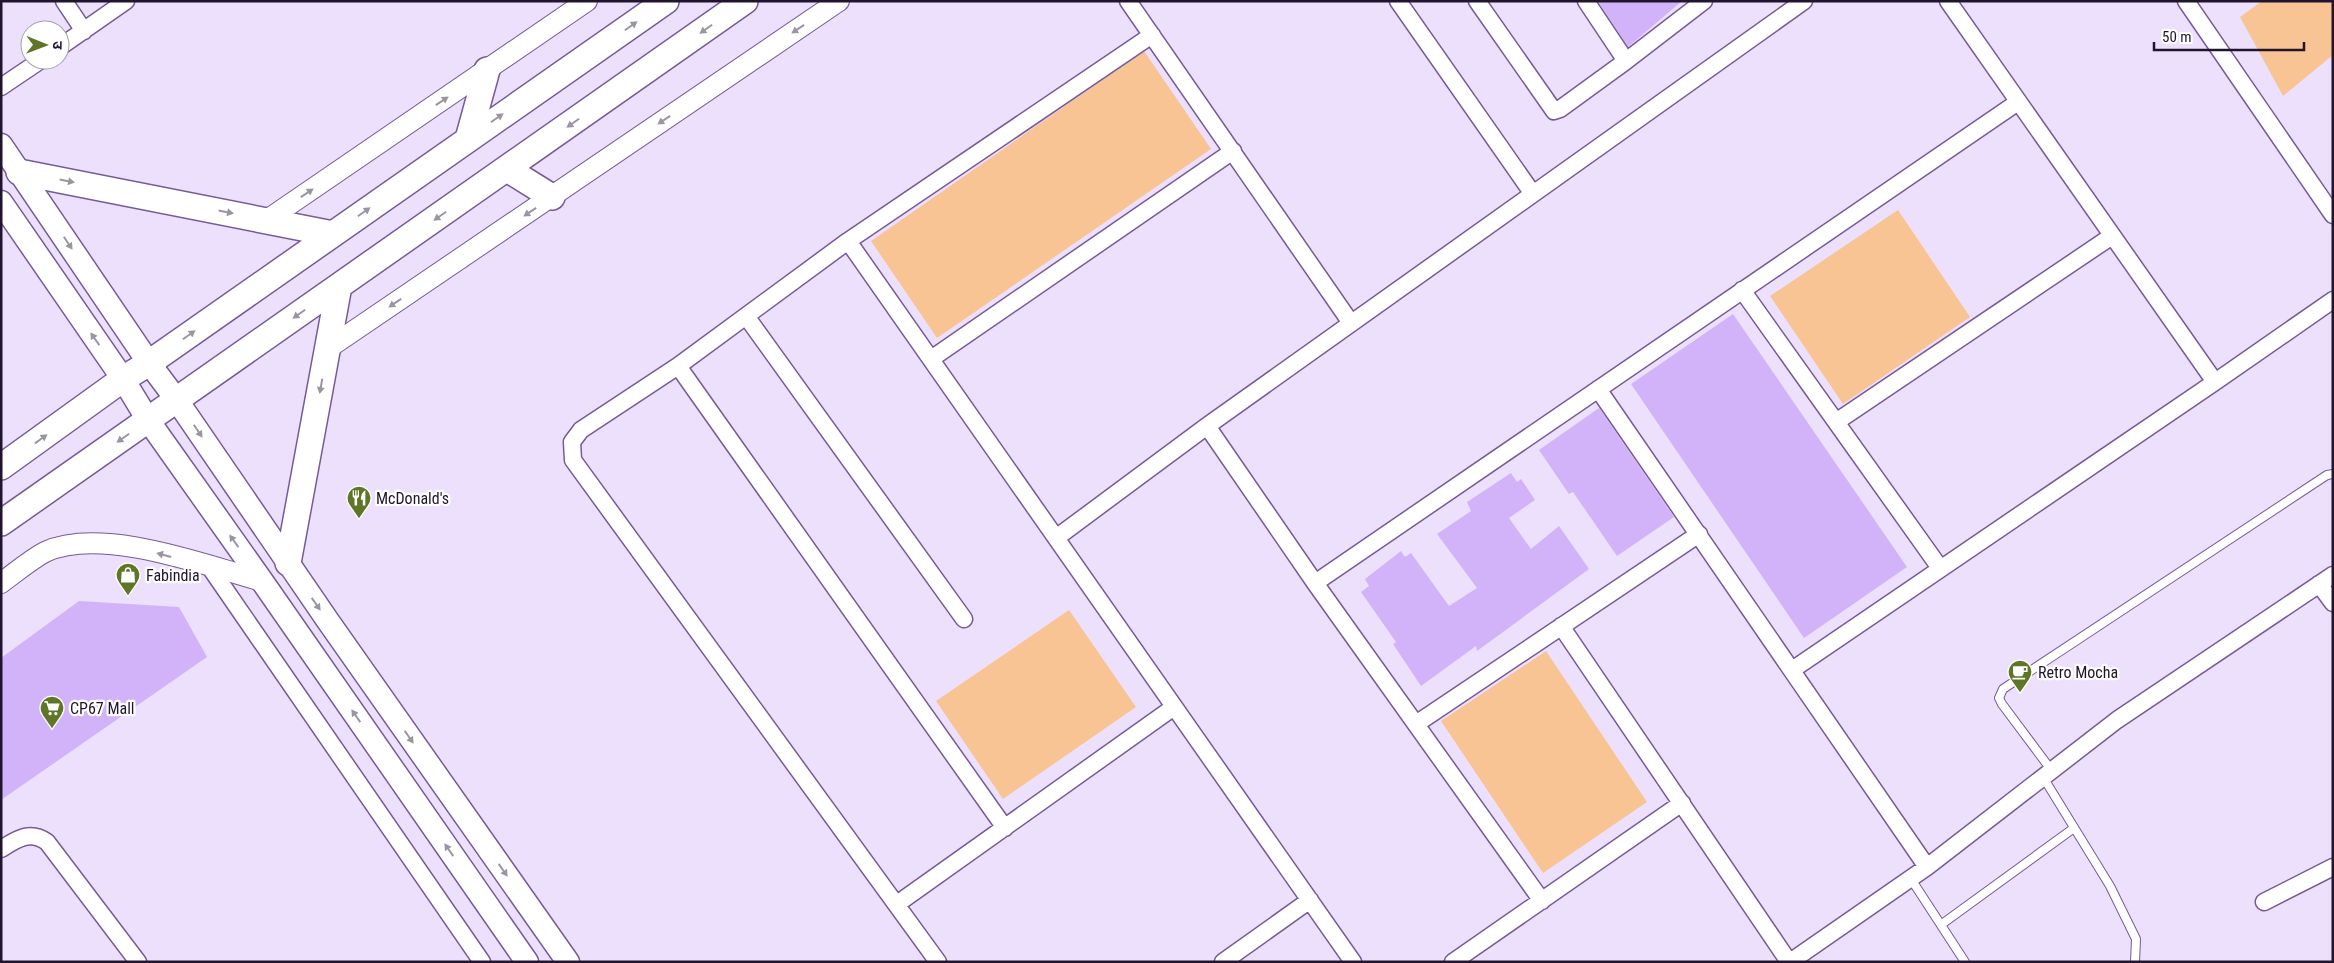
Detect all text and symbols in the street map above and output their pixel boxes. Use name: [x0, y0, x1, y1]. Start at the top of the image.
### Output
north arrow: [20, 20, 70, 70]
scale bar: [2154, 20, 2304, 52]
one-way arrow: [624, 21, 638, 31]
one-way arrow: [699, 24, 712, 34]
one-way arrow: [792, 24, 805, 34]
text: 50 m: [2162, 28, 2192, 46]
text: उ: [50, 41, 66, 50]
one-way arrow: [435, 96, 448, 106]
one-way arrow: [491, 113, 504, 123]
one-way arrow: [657, 115, 671, 125]
one-way arrow: [566, 118, 580, 128]
one-way arrow: [59, 177, 74, 185]
one-way arrow: [301, 188, 314, 198]
one-way arrow: [358, 207, 371, 217]
one-way arrow: [523, 207, 537, 217]
one-way arrow: [219, 208, 234, 216]
one-way arrow: [433, 211, 446, 221]
one-way arrow: [63, 236, 72, 250]
one-way arrow: [388, 298, 402, 308]
one-way arrow: [292, 309, 306, 319]
one-way arrow: [182, 330, 195, 340]
one-way arrow: [90, 332, 100, 345]
one-way arrow: [316, 378, 324, 394]
one-way arrow: [193, 424, 203, 438]
one-way arrow: [116, 433, 130, 443]
one-way arrow: [34, 434, 48, 444]
restaurant icon: McDonald's: [346, 485, 372, 519]
place label: McDonald's: [376, 489, 449, 508]
one-way arrow: [229, 534, 239, 548]
one-way arrow: [157, 550, 172, 558]
shop icon: Fabindia: [115, 562, 141, 596]
place label: Fabindia: [146, 566, 200, 585]
one-way arrow: [311, 597, 321, 610]
cafe icon: Retro Mocha: [2007, 659, 2033, 693]
place label: Retro Mocha: [2038, 663, 2118, 682]
supermarket icon: CP67 Mall: [39, 695, 65, 729]
place label: CP67 Mall: [70, 699, 135, 718]
one-way arrow: [351, 709, 361, 723]
one-way arrow: [404, 730, 414, 744]
one-way arrow: [444, 843, 454, 857]
one-way arrow: [498, 863, 508, 876]

